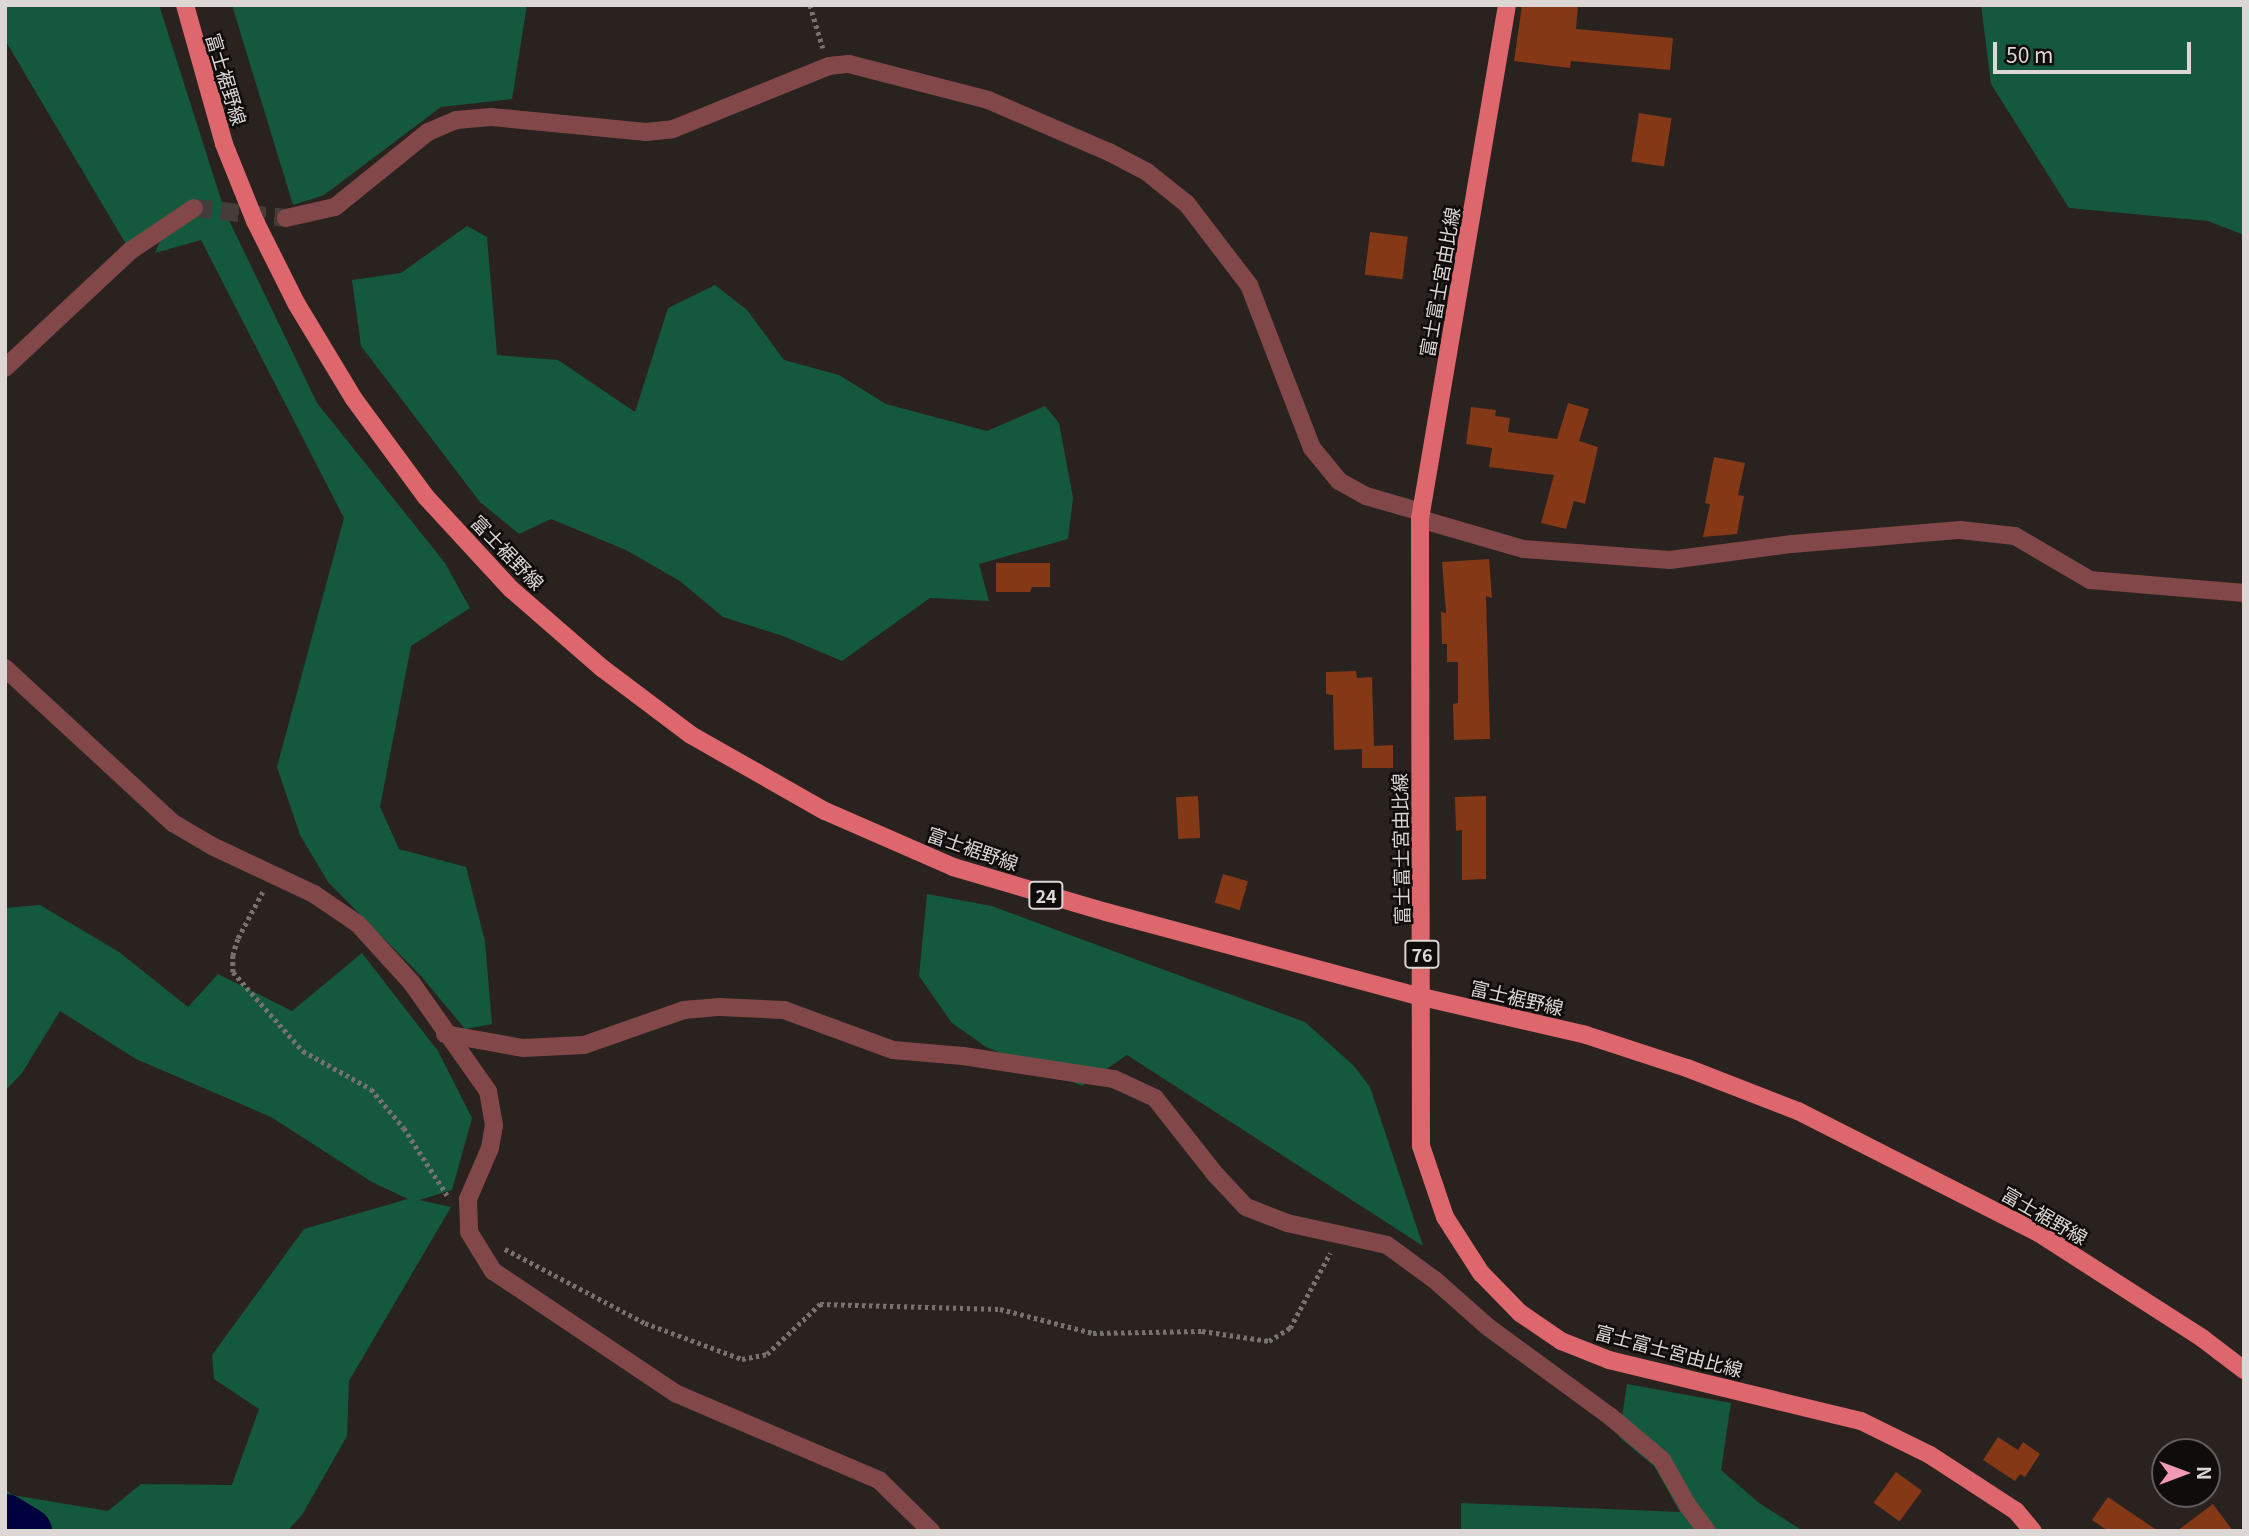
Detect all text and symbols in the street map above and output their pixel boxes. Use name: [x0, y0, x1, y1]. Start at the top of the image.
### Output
scale bar: [1997, 28, 2195, 72]
street label: 富士裾野線: [202, 30, 252, 128]
text: 50 m: [2006, 39, 2053, 69]
street label: 富士富士宮由比線: [1415, 205, 1463, 359]
street label: 富士裾野線: [467, 510, 549, 594]
street label: 富士富士宮由比線: [1387, 773, 1413, 925]
street label: 富士裾野線: [924, 822, 1022, 874]
road number: 24: [1027, 880, 1065, 910]
road number: 76: [1403, 939, 1441, 968]
street label: 富士裾野線: [1468, 975, 1566, 1019]
street label: 富士裾野線: [1998, 1181, 2092, 1249]
street label: 富士富士宮由比線: [1593, 1319, 1745, 1381]
north arrow: [2151, 1438, 2221, 1508]
text: N: [2192, 1466, 2219, 1480]

